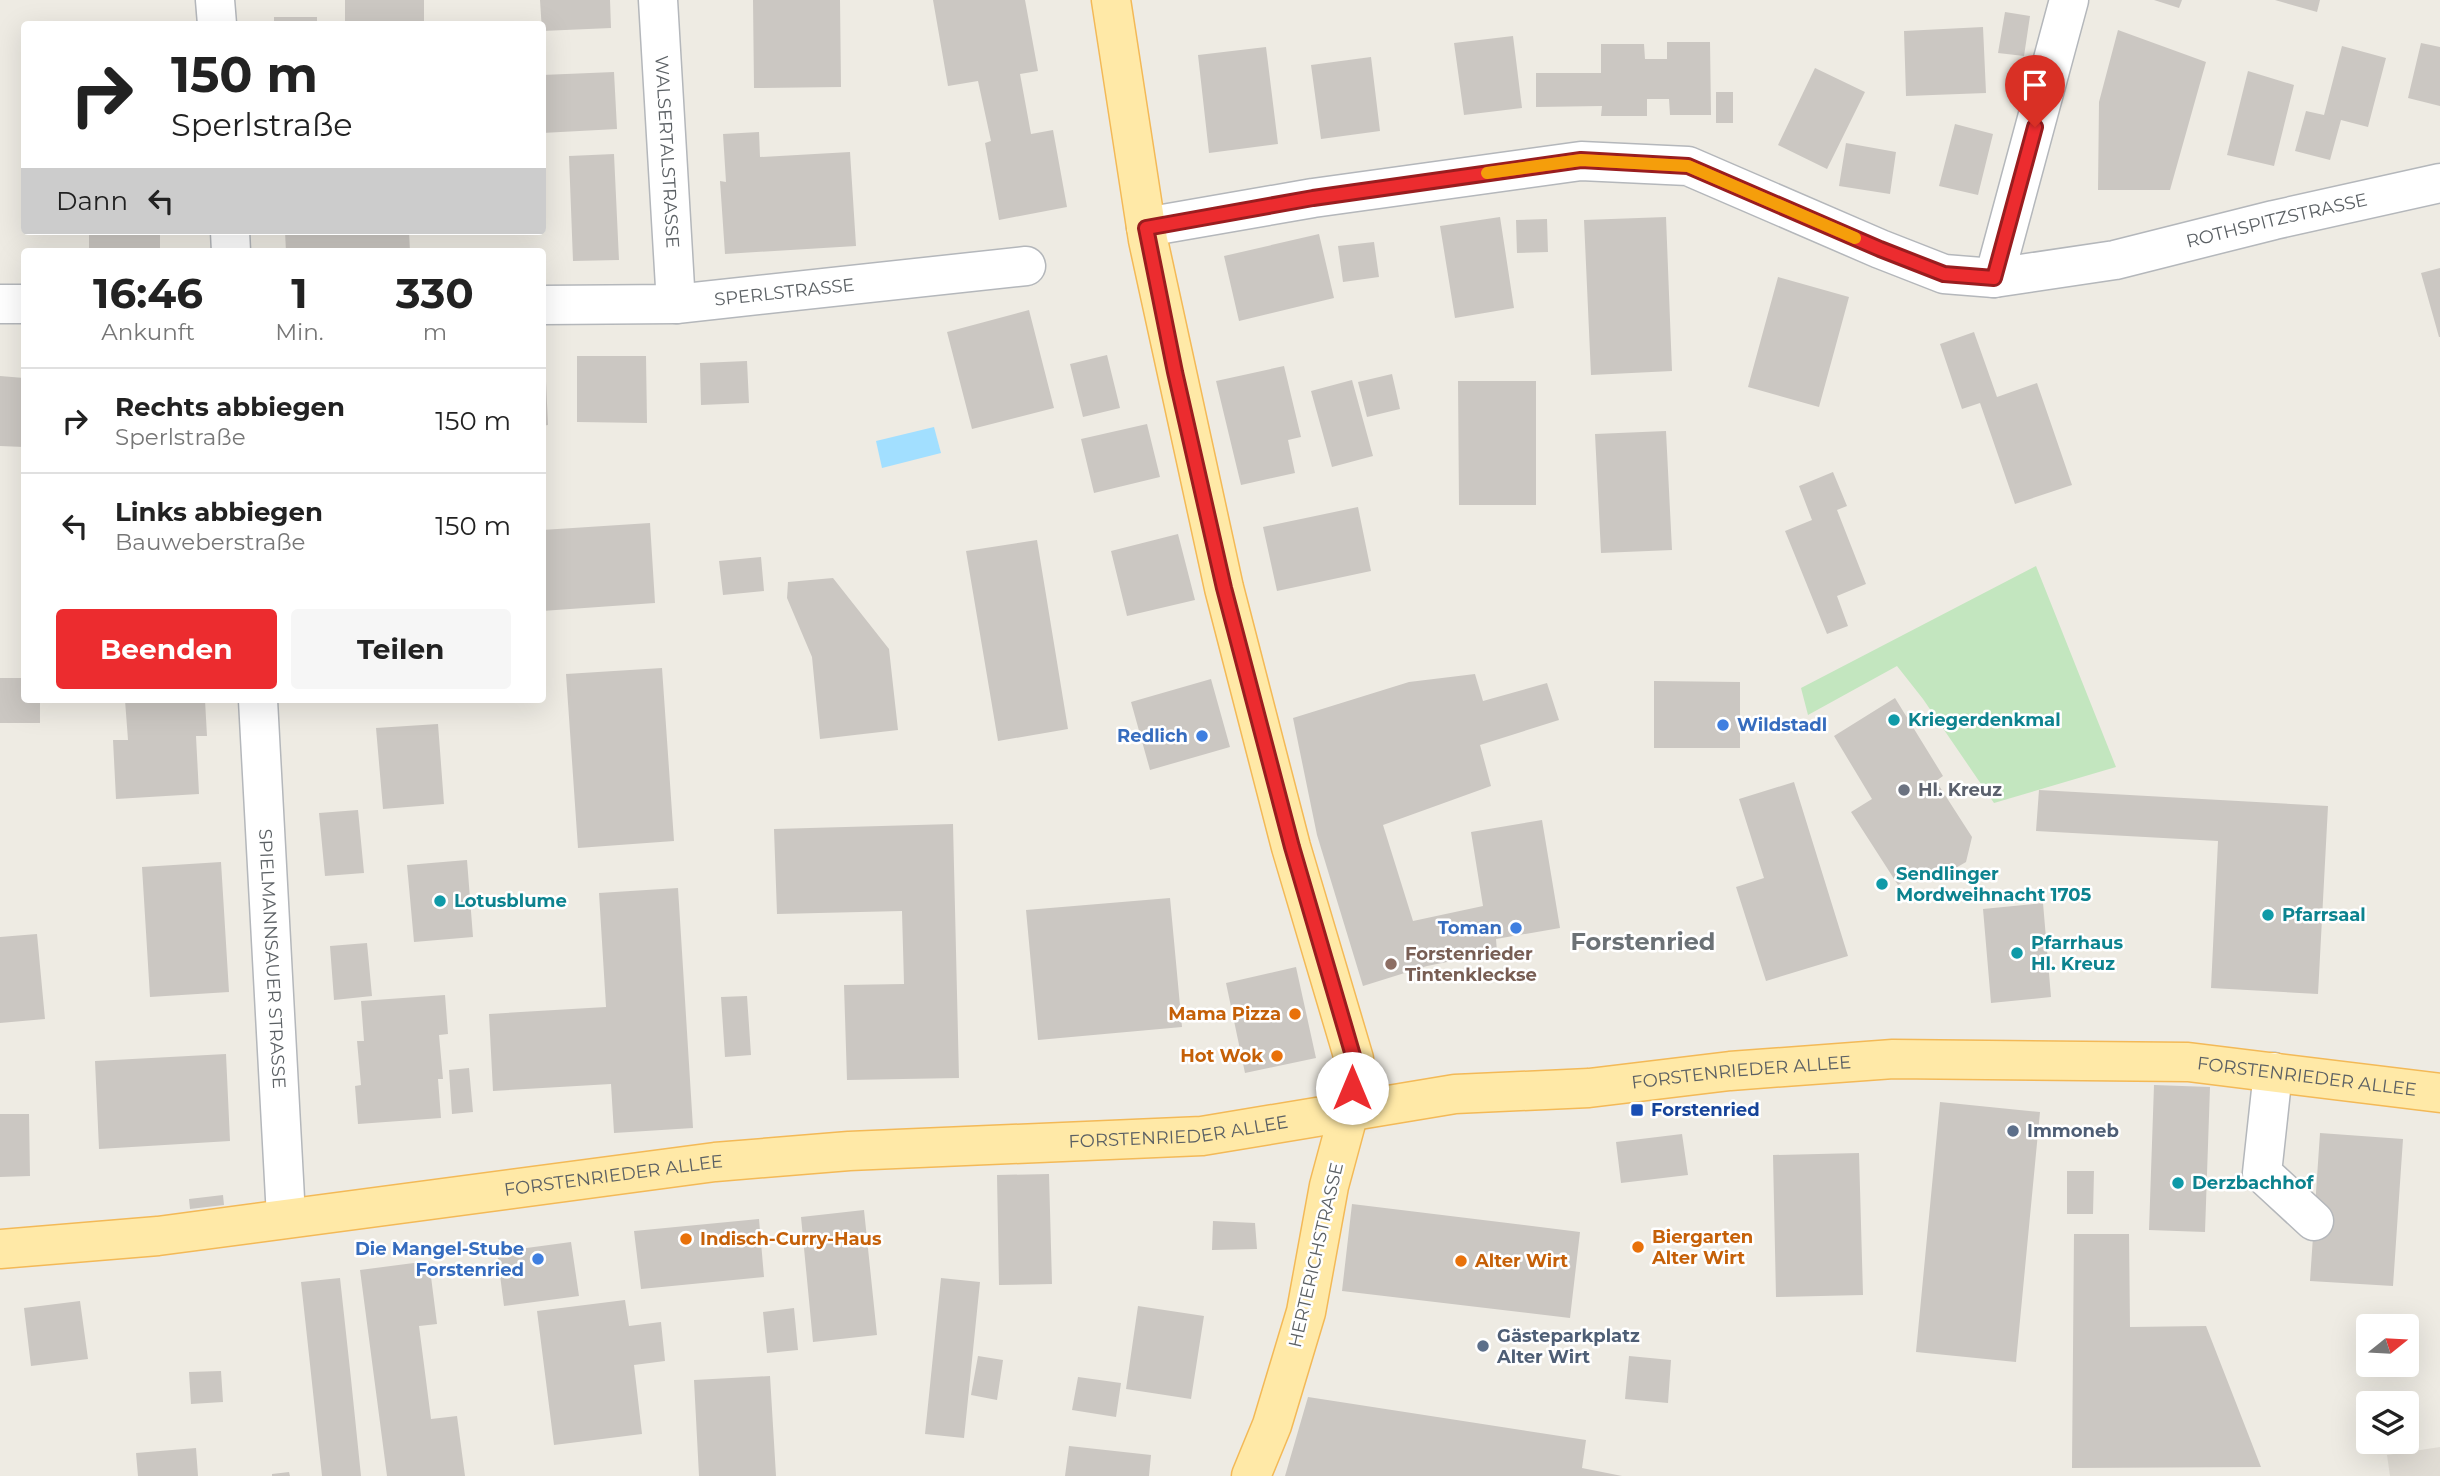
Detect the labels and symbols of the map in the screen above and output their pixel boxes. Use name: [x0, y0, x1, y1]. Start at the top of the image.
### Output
street label: WALSERTALSTRASSE: [650, 55, 684, 249]
pin: [2005, 55, 2065, 127]
street label: ROTHSPITZSTRASSE: [2184, 189, 2369, 253]
street label: SPERLSTRASSE: [713, 274, 855, 311]
place label: Kriegerdenkmal: [1908, 709, 2061, 731]
marker: Kriegerdenkmal: [1886, 712, 1902, 728]
place label: Wildstadl: [1737, 714, 1827, 736]
marker: Wildstadl: [1715, 717, 1731, 733]
place label: Redlich: [1117, 725, 1188, 747]
marker: Redlich: [1194, 728, 1210, 744]
place label: Hl. Kreuz: [1918, 779, 2002, 801]
marker: Hl. Kreuz: [1896, 782, 1912, 798]
street label: SPIELMANNSAUER STRASSE: [254, 828, 290, 1089]
place label: Sendlinger Mordweihnacht 1705: [1896, 863, 2091, 906]
marker: Sendlinger Mordweihnacht 1705: [1874, 876, 1890, 892]
place label: Lotusblume: [454, 890, 567, 912]
marker: Lotusblume: [432, 893, 448, 909]
place label: Pfarrsaal: [2282, 904, 2366, 926]
marker: Pfarrsaal: [2260, 907, 2276, 923]
place label: Toman: [1438, 917, 1502, 939]
marker: Toman: [1508, 920, 1524, 936]
district label: Forstenried: [1571, 927, 1715, 956]
place label: Pfarrhaus Hl. Kreuz: [2031, 932, 2123, 975]
place label: Forstenrieder Tintenkleckse: [1405, 943, 1537, 986]
marker: Pfarrhaus Hl. Kreuz: [2009, 945, 2025, 961]
marker: Forstenrieder Tintenkleckse: [1383, 956, 1399, 972]
place label: Mama Pizza: [1168, 1003, 1281, 1025]
marker: Mama Pizza: [1287, 1006, 1303, 1022]
place label: Hot Wok: [1180, 1045, 1263, 1067]
marker: Hot Wok: [1269, 1048, 1285, 1064]
position arrow: [1315, 1051, 1389, 1125]
street label: FORSTENRIEDER ALLEE: [1630, 1051, 1852, 1094]
street label: FORSTENRIEDER ALLEE: [2196, 1052, 2418, 1101]
place label: Forstenried: [1651, 1099, 1760, 1121]
marker: Forstenried: [1629, 1102, 1645, 1118]
street label: FORSTENRIEDER ALLEE: [1068, 1111, 1290, 1153]
place label: Immoneb: [2027, 1120, 2119, 1142]
marker: Immoneb: [2005, 1123, 2021, 1139]
street label: FORSTENRIEDER ALLEE: [503, 1150, 724, 1201]
street label: HERTERICHSTRASSE: [1284, 1160, 1348, 1350]
place label: Derzbachhof: [2192, 1172, 2315, 1194]
marker: Derzbachhof: [2170, 1175, 2186, 1191]
place label: Biergarten Alter Wirt: [1651, 1226, 1753, 1269]
place label: Indisch-Curry-Haus: [700, 1228, 882, 1250]
marker: Indisch-Curry-Haus: [678, 1231, 694, 1247]
place label: Die Mangel-Stube Forstenried: [355, 1238, 524, 1281]
marker: Biergarten Alter Wirt: [1630, 1239, 1646, 1255]
place label: Alter Wirt: [1474, 1250, 1568, 1272]
marker: Die Mangel-Stube Forstenried: [530, 1251, 546, 1267]
marker: Alter Wirt: [1453, 1253, 1469, 1269]
north arrow: [2356, 1314, 2418, 1377]
place label: Gästeparkplatz Alter Wirt: [1496, 1325, 1640, 1368]
marker: Gästeparkplatz Alter Wirt: [1475, 1338, 1491, 1354]

